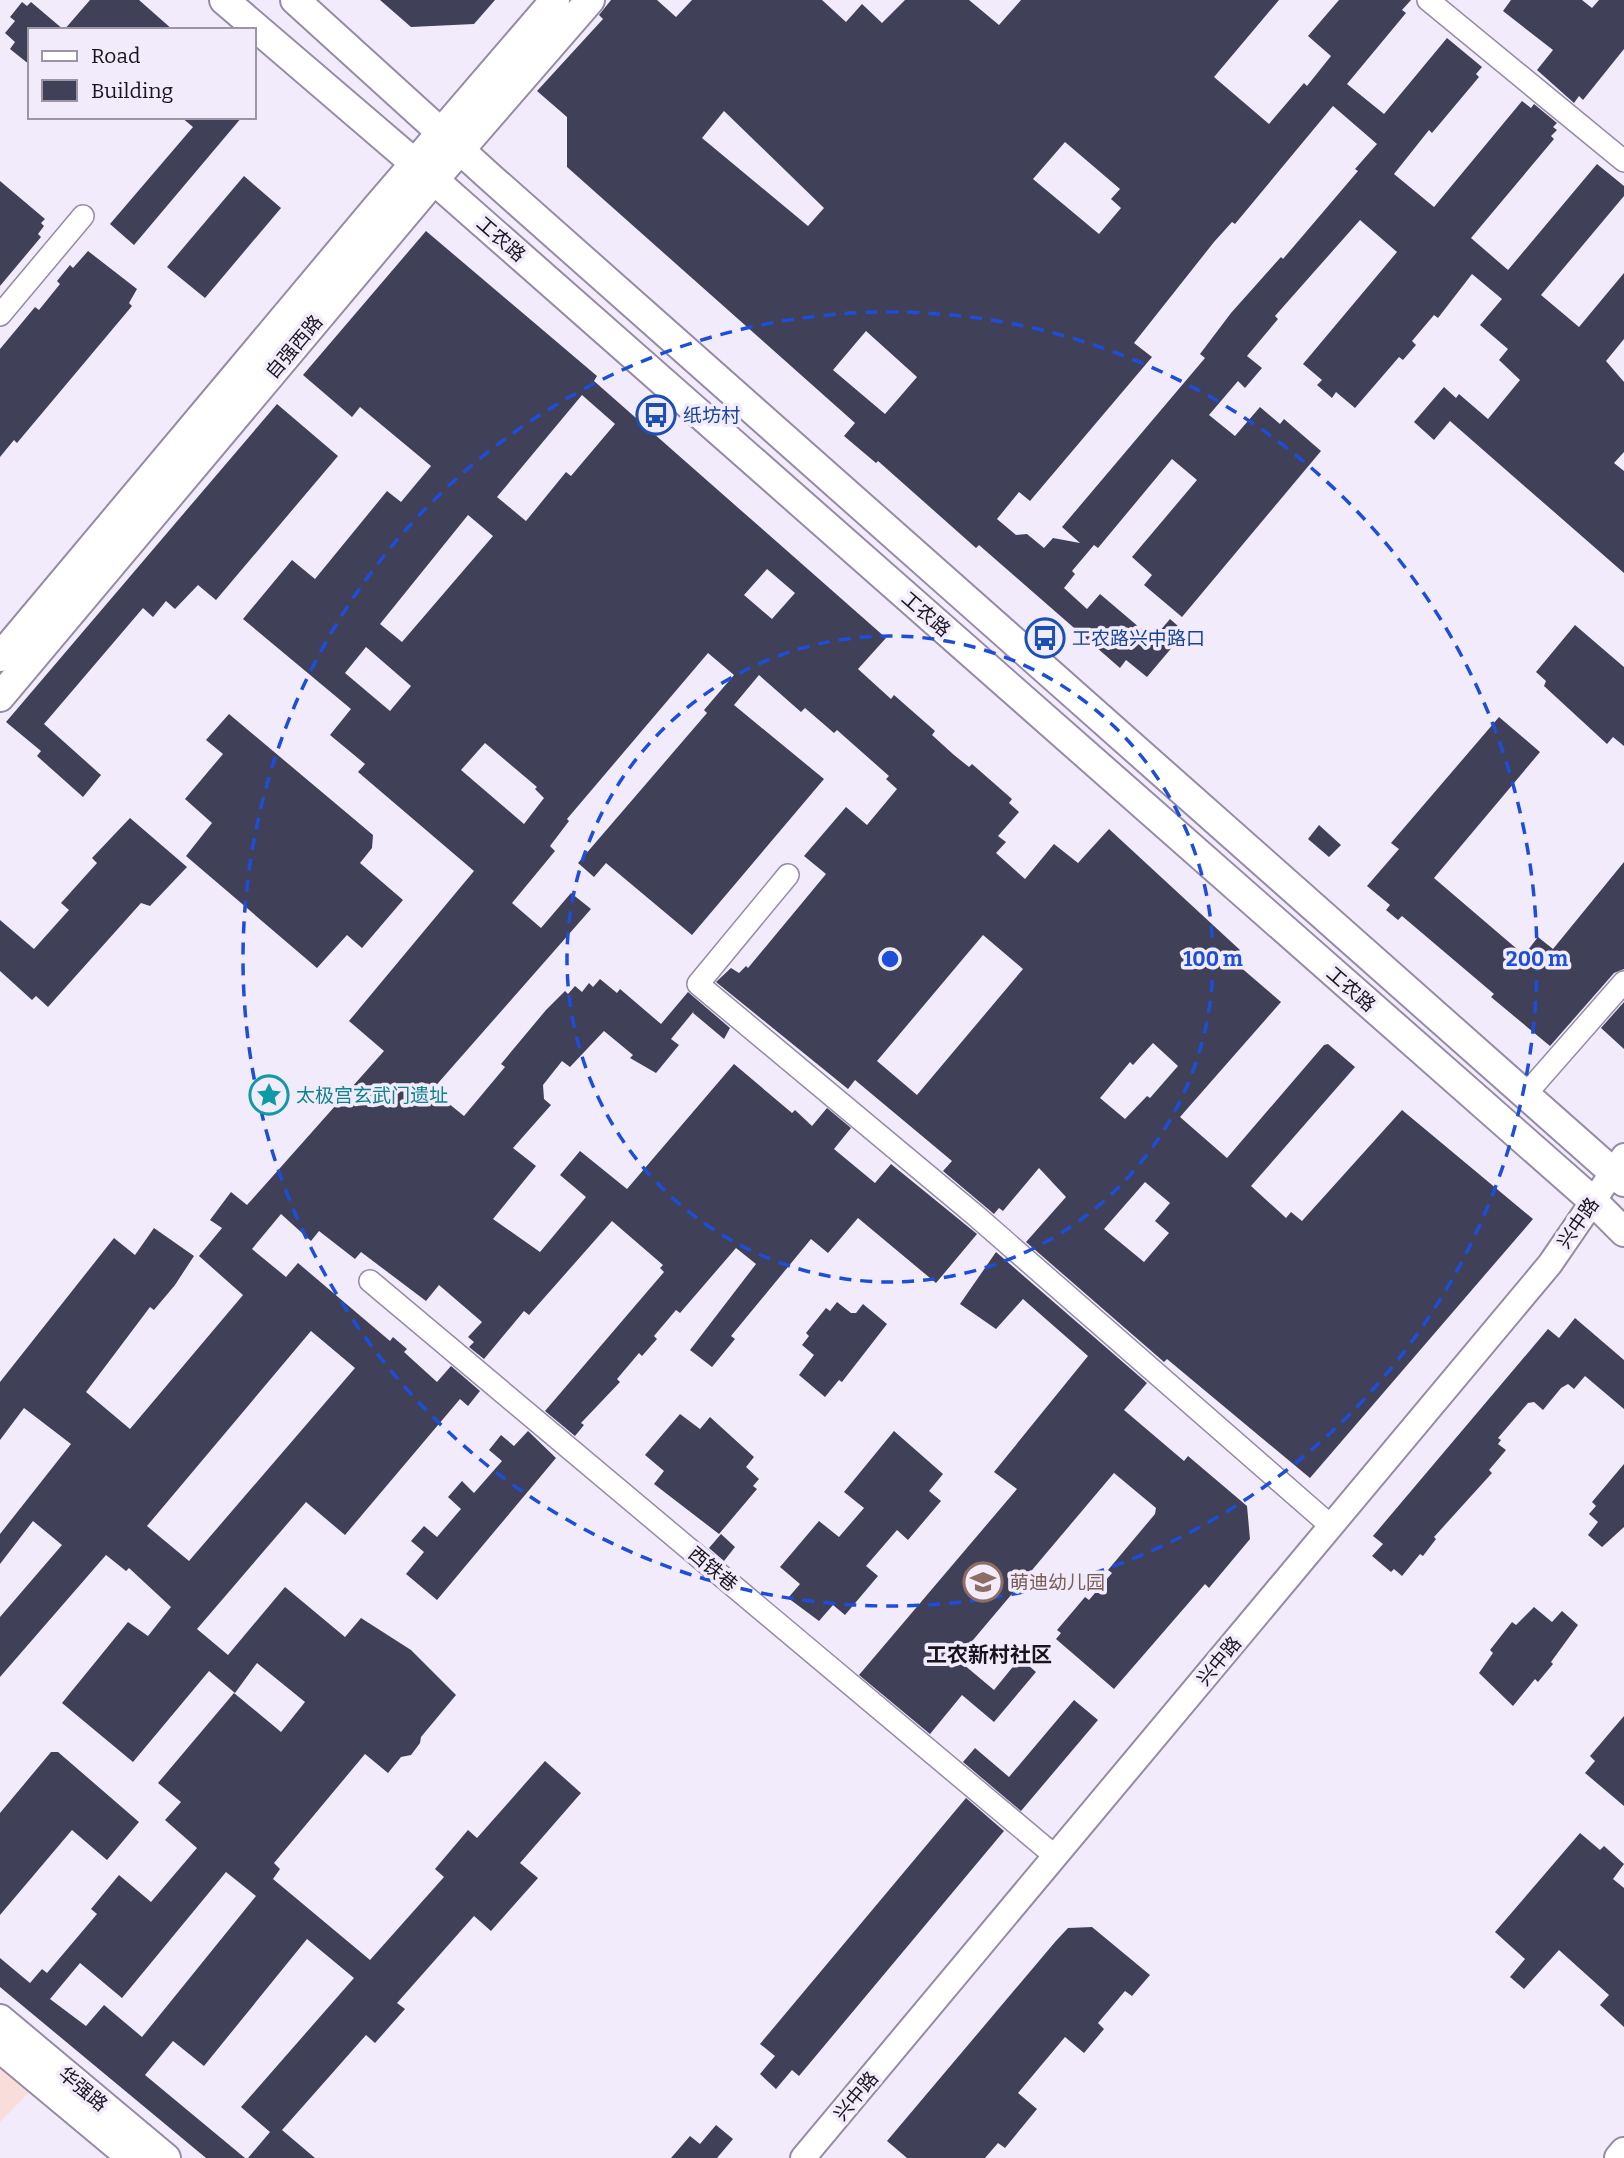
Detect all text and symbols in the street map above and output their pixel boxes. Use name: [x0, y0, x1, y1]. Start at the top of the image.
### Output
legend: [28, 28, 256, 119]
text: Road: [91, 43, 140, 69]
text: Building: [91, 78, 174, 104]
street label: 工农路: [472, 212, 530, 266]
street label: 自强西路: [261, 310, 327, 384]
bus stop icon: 纸坊村: [635, 394, 677, 436]
place label: 纸坊村: [683, 404, 740, 427]
street label: 工农路: [897, 587, 955, 641]
bus stop icon: 工农路兴中路口: [1024, 617, 1066, 659]
place label: 工农路兴中路口: [1072, 627, 1205, 650]
text: 100 m: [1183, 946, 1243, 972]
text: 200 m: [1506, 946, 1568, 972]
centre of rings: [878, 947, 902, 971]
street label: 工农路: [1322, 962, 1380, 1016]
place icon: 太极宫玄武门遗址: [248, 1074, 290, 1116]
place label: 太极宫玄武门遗址: [296, 1084, 448, 1107]
street label: 兴中路: [1552, 1193, 1604, 1253]
street label: 西铁巷: [684, 1542, 742, 1596]
school or university icon: 萌迪幼儿园: [962, 1561, 1004, 1603]
place label: 萌迪幼儿园: [1010, 1571, 1105, 1594]
street label: 兴中路: [1192, 1632, 1246, 1690]
district label: 工农新村社区: [926, 1642, 1052, 1668]
street label: 华强路: [54, 2062, 112, 2116]
street label: 兴中路: [829, 2067, 883, 2125]

